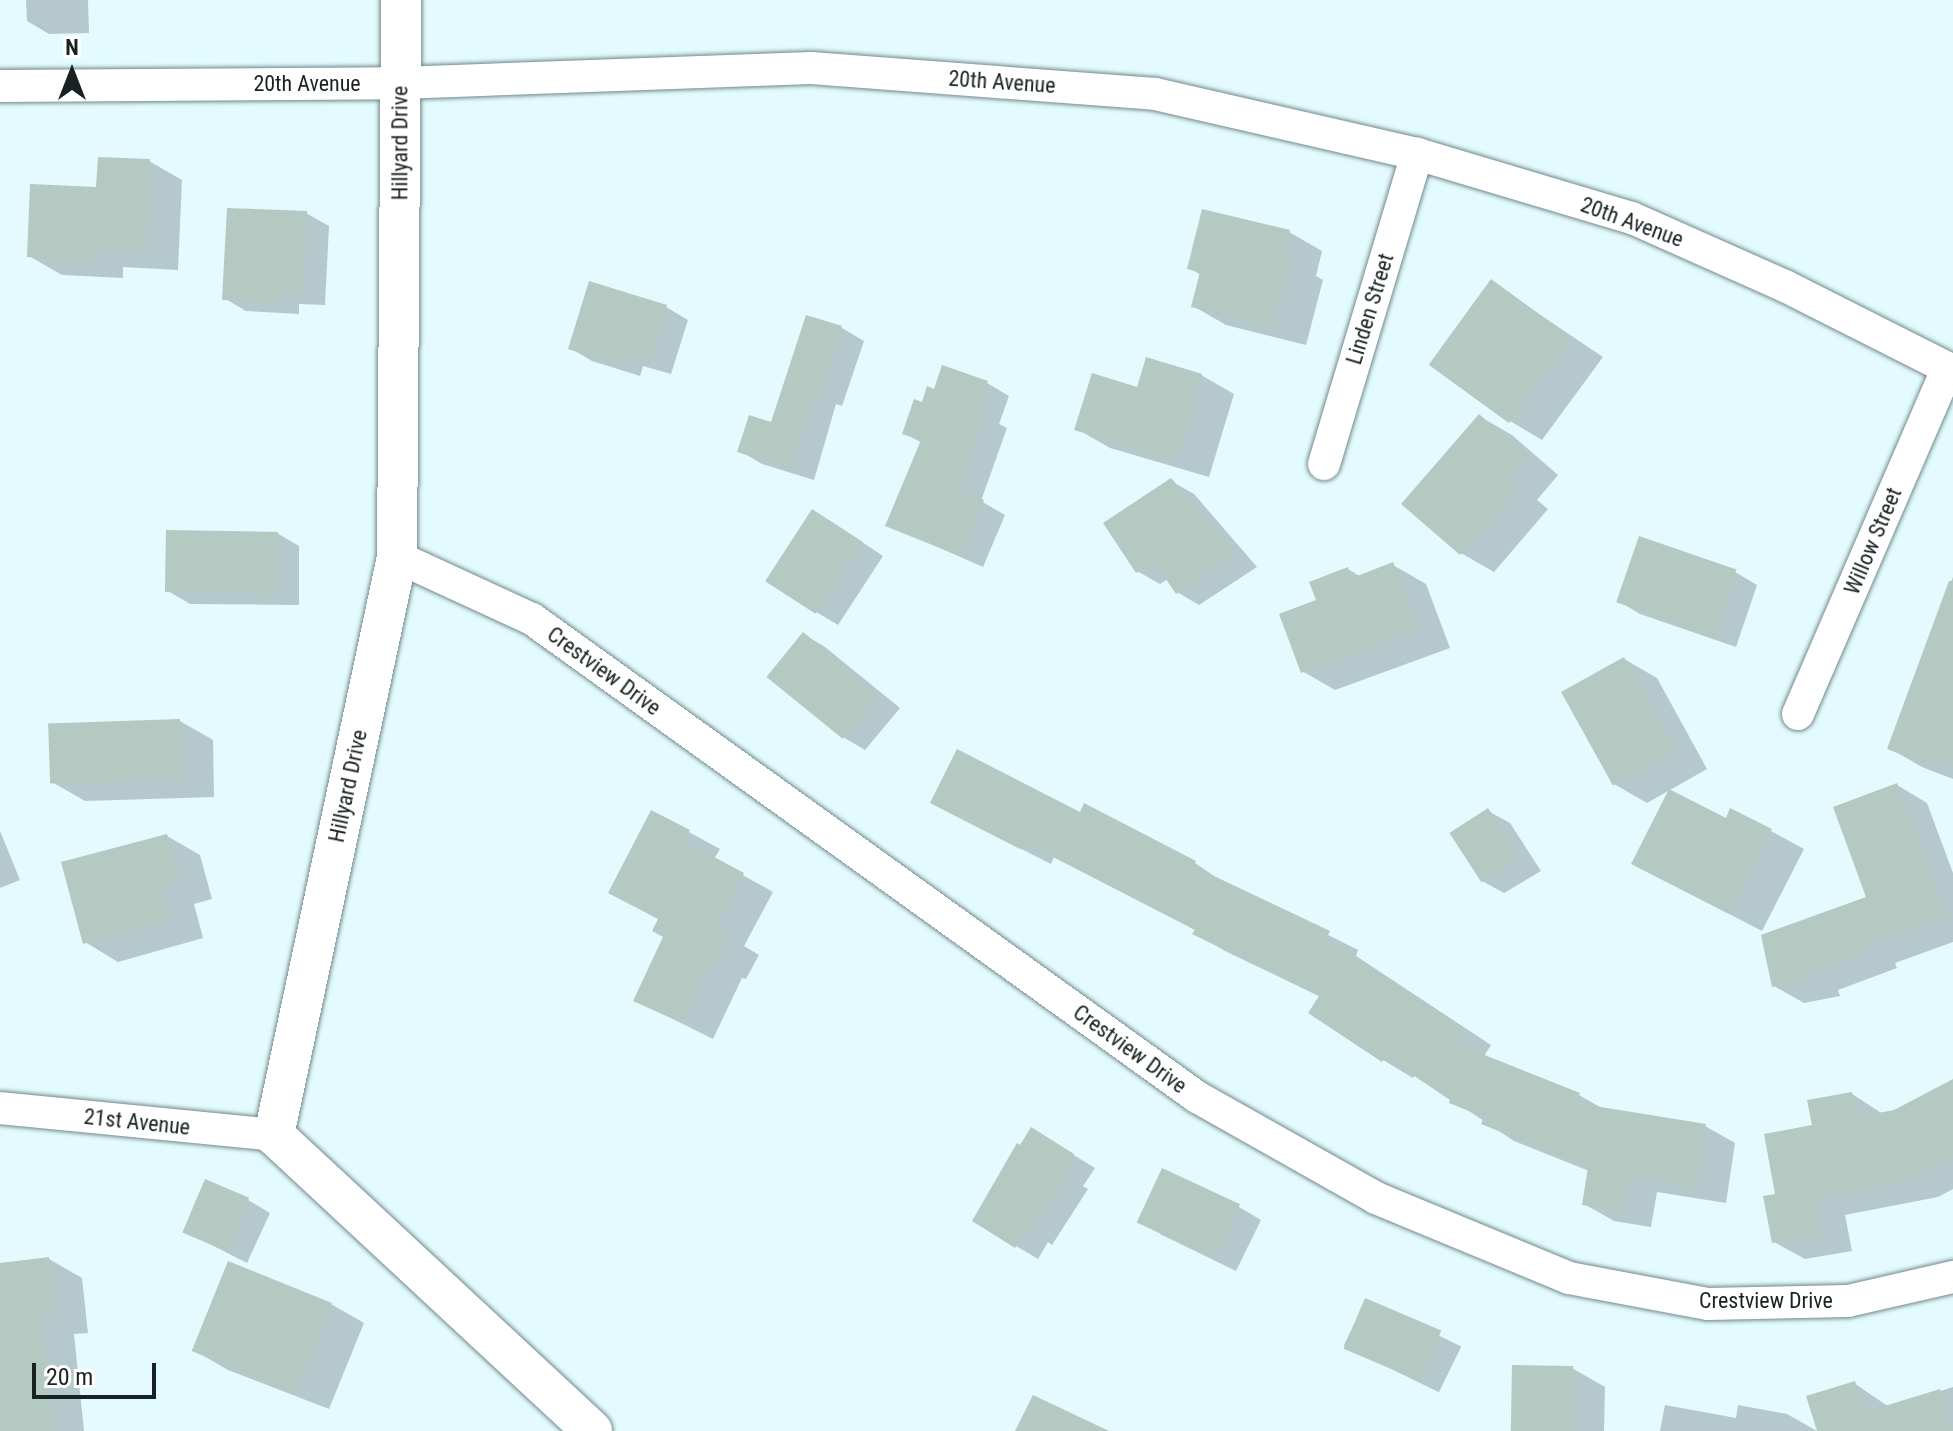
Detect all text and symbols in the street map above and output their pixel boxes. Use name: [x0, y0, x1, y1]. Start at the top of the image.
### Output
north arrow: [32, 32, 112, 112]
text: N: [65, 35, 79, 60]
street label: 20th Avenue: [948, 65, 1056, 99]
street label: 20th Avenue: [253, 71, 361, 97]
street label: Hillyard Drive: [387, 86, 413, 200]
street label: 20th Avenue: [1577, 191, 1687, 253]
street label: Linden Street: [1341, 250, 1399, 368]
street label: Willow Street: [1839, 483, 1907, 599]
street label: Crestview Drive: [542, 621, 666, 721]
street label: Hillyard Drive: [323, 727, 373, 845]
street label: Crestview Drive: [1068, 999, 1192, 1099]
street label: 21st Avenue: [83, 1103, 191, 1141]
street label: Crestview Drive: [1699, 1288, 1833, 1314]
scale bar: [36, 1347, 160, 1397]
text: 20 m: [46, 1363, 93, 1391]

